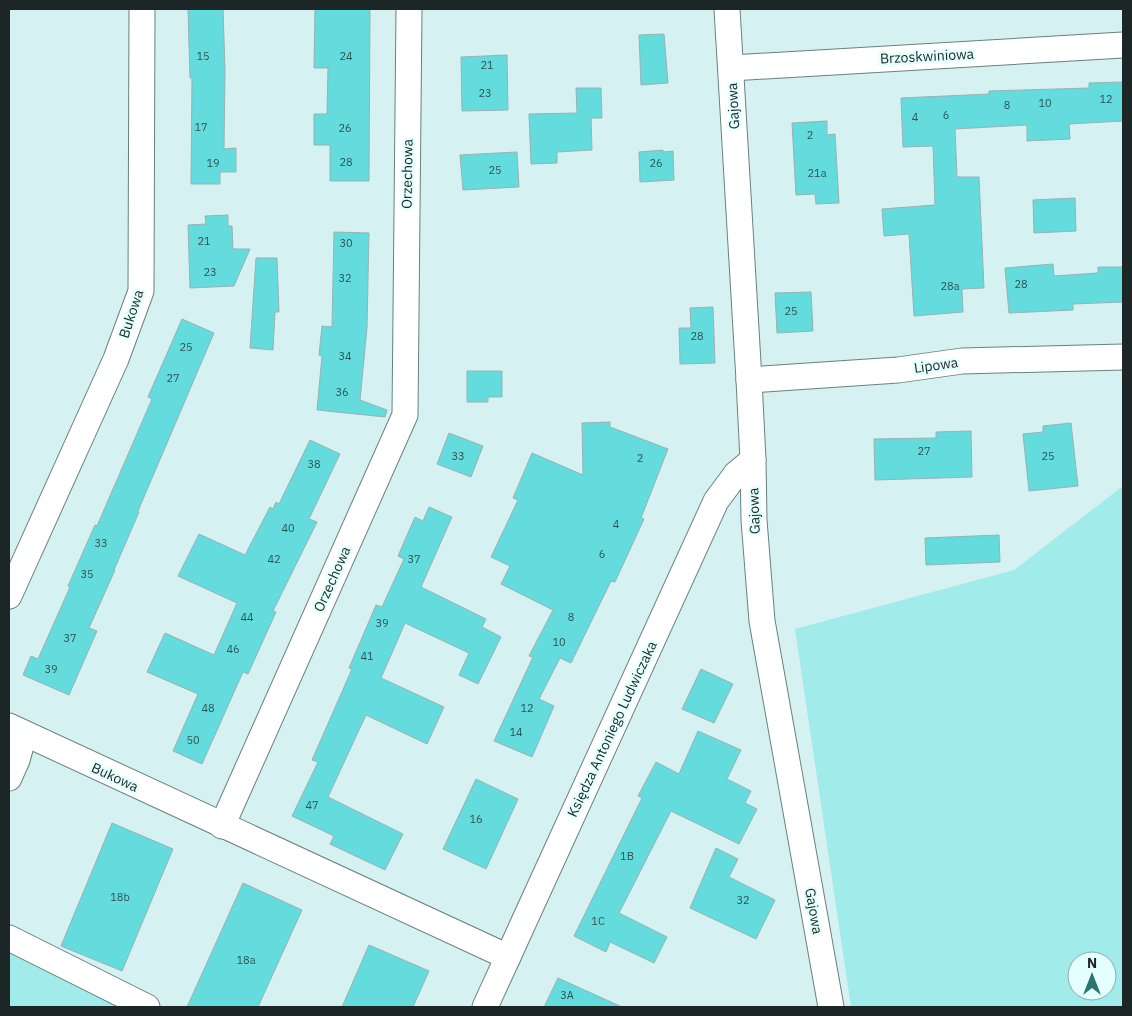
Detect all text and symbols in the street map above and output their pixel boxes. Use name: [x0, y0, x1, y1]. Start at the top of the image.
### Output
street label: Brzoskwiniowa: [879, 45, 975, 67]
house number: 15: [196, 49, 210, 63]
house number: 24: [339, 49, 353, 63]
house number: 21: [480, 58, 494, 72]
street label: Gajowa: [723, 82, 743, 130]
house number: 23: [478, 86, 492, 100]
house number: 12: [1099, 92, 1113, 106]
house number: 10: [1038, 96, 1052, 110]
house number: 8: [1004, 98, 1010, 112]
house number: 6: [943, 108, 949, 122]
house number: 4: [912, 110, 919, 124]
house number: 17: [194, 120, 208, 134]
house number: 26: [338, 121, 352, 135]
house number: 2: [807, 128, 813, 142]
street label: Orzechowa: [397, 138, 417, 209]
house number: 28: [339, 155, 353, 169]
house number: 19: [206, 156, 220, 170]
house number: 26: [649, 156, 663, 170]
house number: 25: [488, 163, 502, 177]
house number: 21a: [807, 166, 827, 180]
house number: 21: [197, 234, 211, 248]
house number: 30: [339, 236, 353, 250]
house number: 23: [203, 265, 217, 279]
house number: 32: [338, 271, 352, 285]
house number: 28: [1014, 277, 1028, 291]
house number: 28a: [940, 279, 960, 293]
street label: Bukowa: [115, 287, 147, 341]
house number: 25: [784, 304, 798, 318]
house number: 28: [690, 329, 704, 343]
house number: 25: [179, 340, 193, 354]
house number: 34: [338, 349, 352, 363]
street label: Lipowa: [913, 353, 960, 377]
house number: 27: [166, 371, 180, 385]
house number: 36: [335, 385, 349, 399]
house number: 27: [917, 444, 931, 458]
house number: 33: [451, 449, 465, 463]
house number: 25: [1041, 449, 1055, 463]
house number: 2: [637, 451, 643, 465]
house number: 38: [307, 457, 321, 471]
street label: Gajowa: [744, 487, 764, 535]
house number: 4: [613, 517, 620, 531]
house number: 40: [281, 521, 295, 535]
house number: 33: [94, 536, 108, 550]
street label: Orzechowa: [310, 543, 355, 615]
house number: 6: [599, 547, 605, 561]
house number: 42: [267, 552, 281, 566]
house number: 37: [407, 552, 421, 566]
house number: 35: [80, 567, 94, 581]
house number: 44: [240, 610, 254, 624]
house number: 8: [568, 610, 574, 624]
house number: 39: [375, 616, 389, 630]
house number: 37: [63, 631, 77, 645]
house number: 10: [552, 635, 566, 649]
street label: Księdza Antoniego Ludwiczaka: [563, 638, 661, 820]
house number: 46: [226, 642, 240, 656]
house number: 41: [360, 649, 374, 663]
house number: 39: [44, 662, 58, 676]
house number: 48: [201, 701, 215, 715]
house number: 12: [520, 701, 534, 715]
house number: 14: [509, 725, 523, 739]
house number: 50: [186, 733, 200, 747]
street label: Bukowa: [88, 758, 142, 796]
house number: 47: [305, 798, 319, 812]
house number: 16: [469, 812, 483, 826]
house number: 1B: [620, 849, 634, 863]
street label: Gajowa: [801, 887, 827, 936]
house number: 18b: [110, 890, 130, 904]
house number: 32: [736, 893, 750, 907]
house number: 1C: [591, 914, 605, 928]
north arrow: [1067, 951, 1117, 1001]
house number: 18a: [236, 953, 256, 967]
text: N: [1087, 954, 1097, 972]
house number: 3A: [560, 988, 574, 1002]

